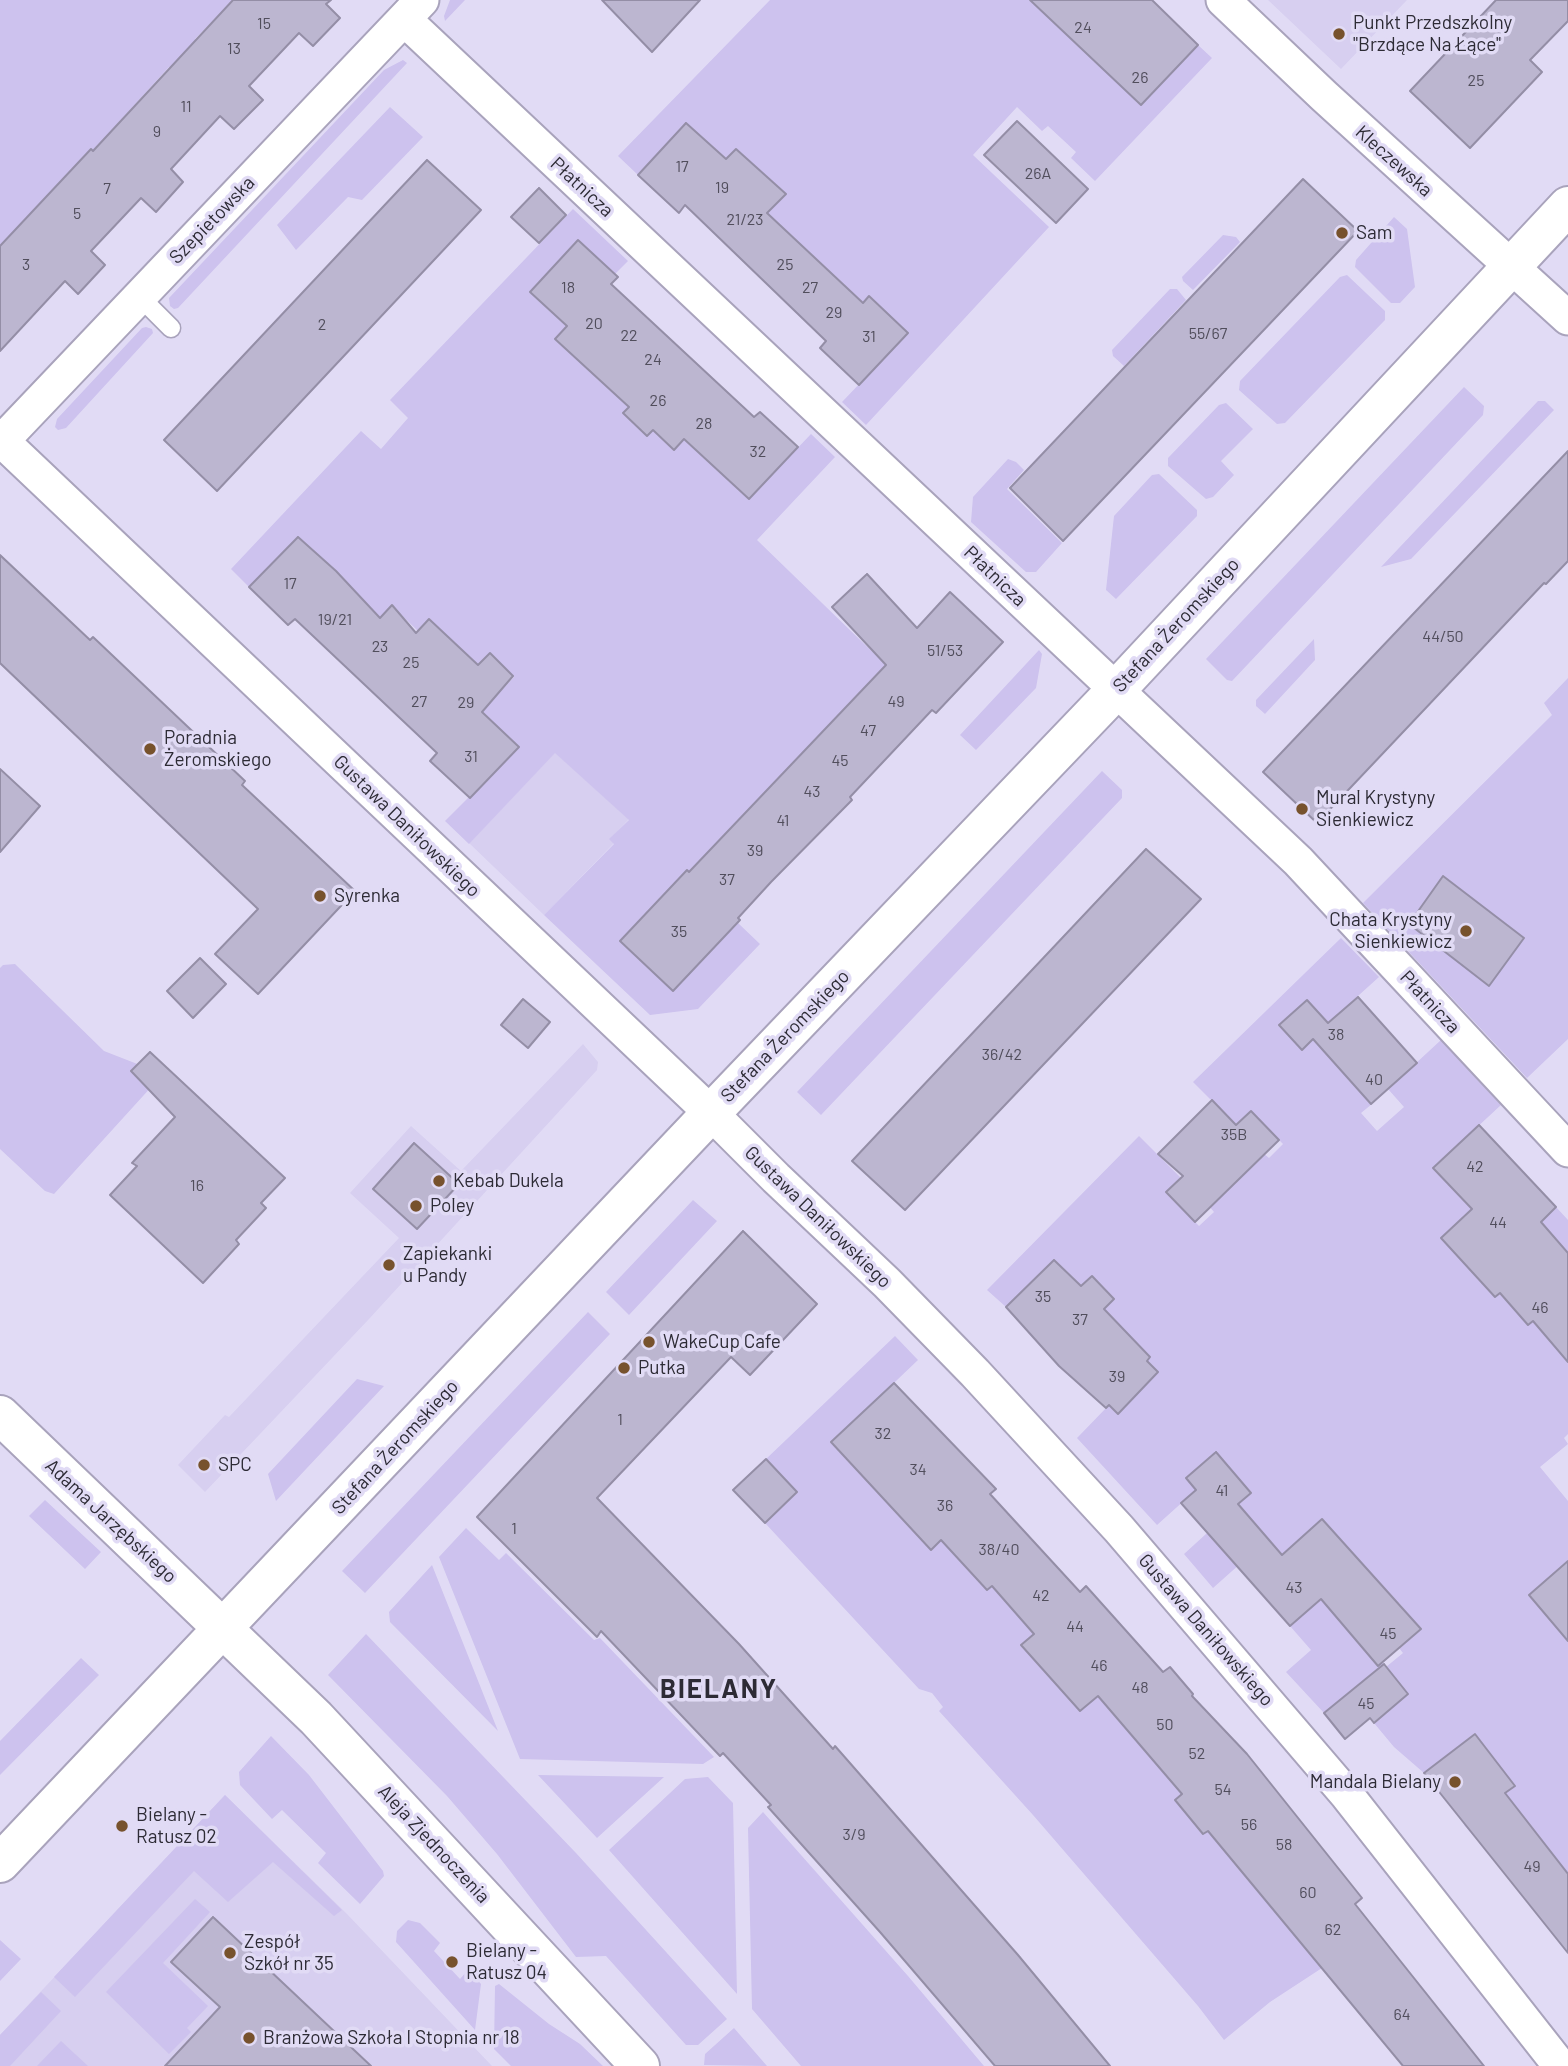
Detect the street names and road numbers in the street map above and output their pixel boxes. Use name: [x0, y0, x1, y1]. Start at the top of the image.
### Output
street label: Kleczewska: [1351, 121, 1437, 201]
street label: Płatnicza: [546, 152, 618, 222]
street label: Szepietowska: [165, 171, 259, 269]
street label: Płatnicza: [959, 541, 1031, 611]
street label: Stefana Żeromskiego: [1108, 553, 1244, 697]
street label: Gustawa Daniłowskiego: [329, 750, 485, 902]
street label: Stefana Żeromskiego: [716, 965, 854, 1107]
street label: Płatnicza: [1395, 966, 1465, 1038]
street label: Gustawa Daniłowskiego: [740, 1141, 896, 1293]
street label: Stefana Żeromskiego: [327, 1375, 463, 1519]
street label: Adama Jarzębskiego: [41, 1454, 181, 1588]
street label: Gustawa Daniłowskiego: [1134, 1549, 1278, 1711]
street label: Aleja Zjednoczenia: [373, 1780, 495, 1908]

